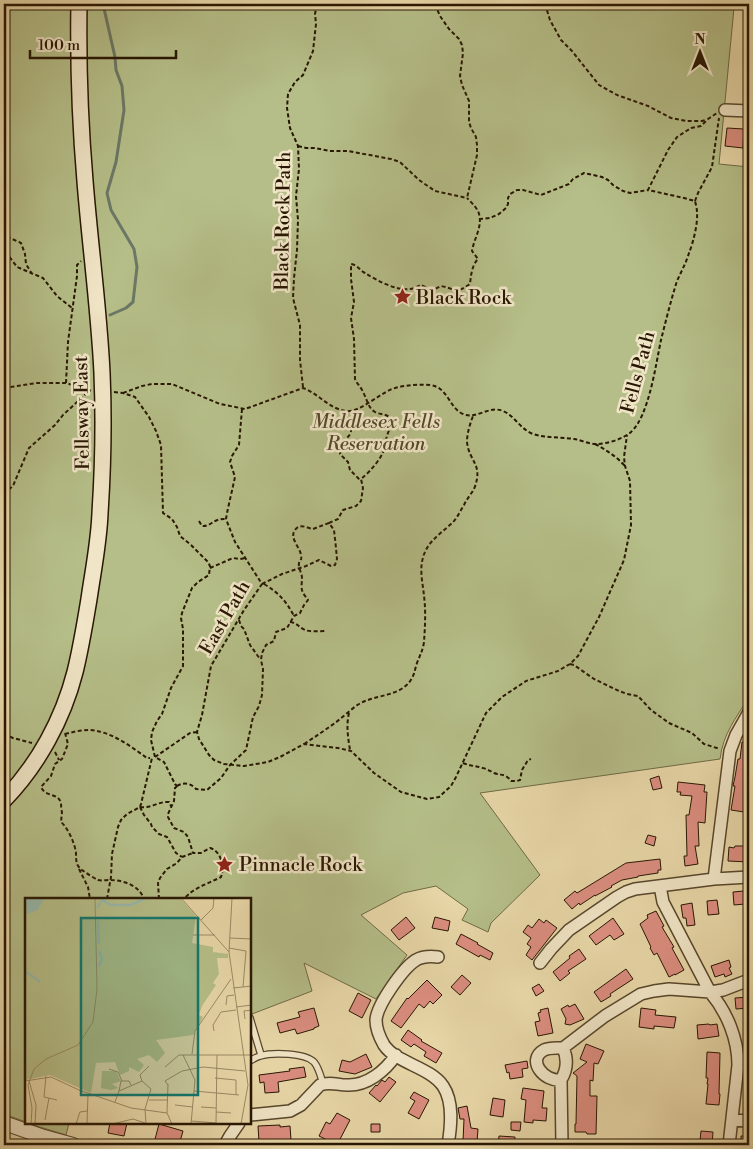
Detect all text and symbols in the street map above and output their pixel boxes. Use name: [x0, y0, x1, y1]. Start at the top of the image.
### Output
scale bar: [30, 28, 176, 60]
north arrow: [676, 28, 726, 78]
text: N: [694, 31, 706, 49]
text: 100 m: [38, 36, 80, 55]
street label: Black Rock Path: [270, 151, 296, 292]
place label: Black Rock: [415, 286, 512, 310]
place icon: Black Rock: [392, 287, 412, 307]
street label: Fells Path: [615, 328, 660, 416]
street label: Fellsway East: [69, 355, 95, 470]
park label: Middlesex Fells Reservation: [312, 410, 440, 456]
street label: East Path: [194, 576, 256, 659]
place label: Pinnacle Rock: [239, 853, 363, 877]
place icon: Pinnacle Rock: [215, 854, 235, 874]
inset map: [25, 898, 251, 1124]

